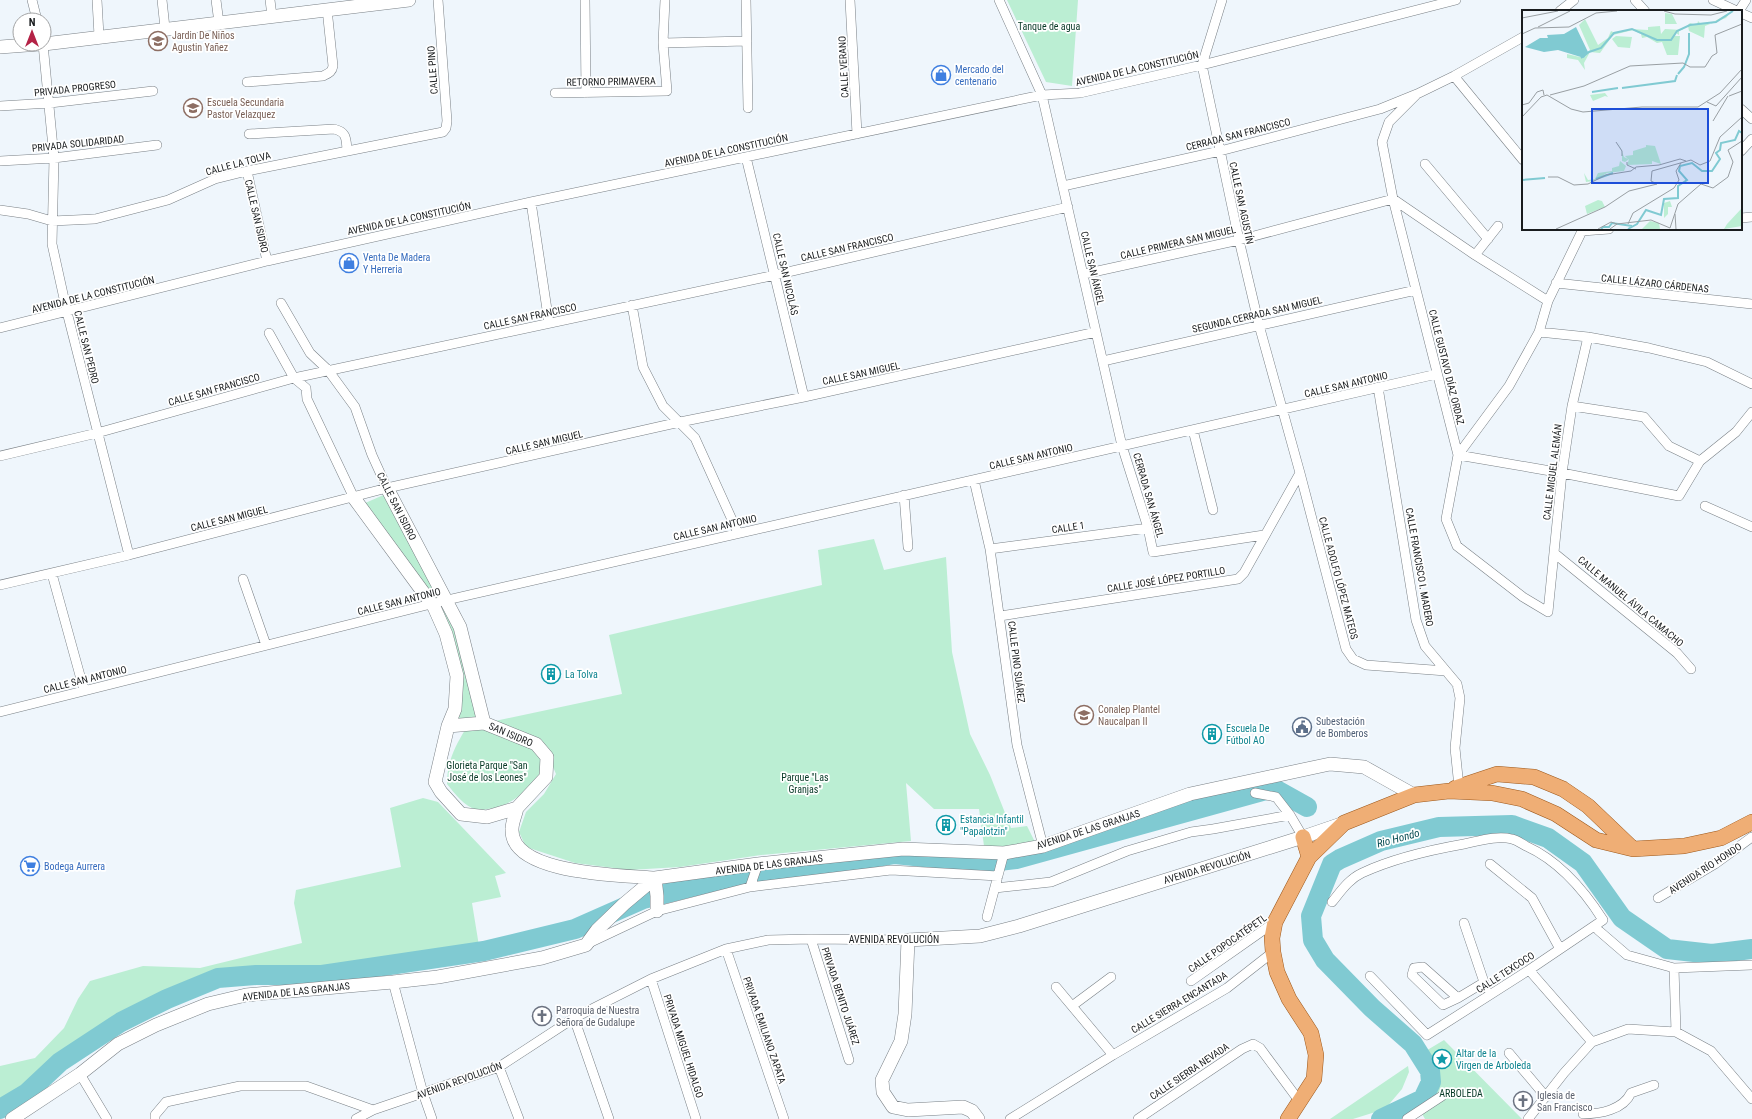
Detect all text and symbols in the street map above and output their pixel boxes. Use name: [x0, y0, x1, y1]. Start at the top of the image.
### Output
inset map: [1522, 10, 1742, 230]
north arrow: [12, 12, 52, 52]
text: N: [29, 16, 36, 29]
park label: Tanque de agua: [1018, 21, 1080, 32]
school or university icon: Jardin De Niños Agustin Yañez: [147, 30, 169, 52]
place label: Jardin De Niños Agustin Yañez: [172, 30, 235, 53]
street label: CALLE VERANO: [836, 36, 851, 98]
street label: CALLE PINO: [425, 45, 440, 95]
street label: AVENIDA DE LA CONSTITUCIÓN: [1074, 48, 1200, 88]
shop icon: Mercado del centenario: [930, 64, 952, 86]
place label: Mercado del centenario: [955, 64, 1004, 87]
street label: RETORNO PRIMAVERA: [566, 75, 656, 88]
street label: PRIVADA PROGRESO: [34, 79, 117, 98]
school or university icon: Escuela Secundaria Pastor Velazquez: [182, 97, 204, 119]
place label: Escuela Secundaria Pastor Velazquez: [207, 97, 284, 120]
street label: CERRADA SAN FRANCISCO: [1185, 116, 1291, 153]
street label: AVENIDA DE LA CONSTITUCIÓN: [663, 131, 789, 169]
street label: PRIVADA SOLIDARIDAD: [31, 133, 125, 154]
street label: CALLE LA TOLVA: [204, 149, 272, 177]
street label: CALLE SAN AGUSTÍN: [1227, 161, 1257, 245]
street label: CALLE SAN ISIDRO: [243, 178, 270, 254]
street label: AVENIDA DE LA CONSTITUCIÓN: [346, 199, 472, 237]
street label: CALLE PRIMERA SAN MIGUEL: [1119, 224, 1237, 261]
street label: CALLE SAN ÁNGEL: [1079, 230, 1107, 306]
street label: CALLE SAN FRANCISCO: [800, 231, 895, 264]
street label: CALLE SAN NICOLÁS: [771, 232, 801, 316]
shop icon: Venta De Madera Y Herreria: [338, 252, 360, 274]
place label: Venta De Madera Y Herreria: [363, 252, 431, 275]
street label: CALLE LÁZARO CÁRDENAS: [1601, 271, 1709, 295]
street label: AVENIDA DE LA CONSTITUCIÓN: [30, 273, 156, 315]
street label: SEGUNDA CERRADA SAN MIGUEL: [1191, 294, 1323, 335]
street label: CALLE SAN FRANCISCO: [483, 301, 578, 332]
street label: CALLE GUSTAVO DÍAZ ORDAZ: [1427, 308, 1467, 426]
street label: CALLE SAN PEDRO: [72, 309, 101, 385]
street label: CALLE SAN MIGUEL: [821, 360, 901, 387]
street label: CALLE SAN ANTONIO: [1303, 370, 1389, 399]
street label: CALLE SAN FRANCISCO: [167, 371, 261, 408]
street label: CALLE MIGUEL ALEMÁN: [1540, 423, 1564, 521]
street label: CALLE SAN MIGUEL: [504, 428, 584, 457]
street label: CALLE SAN ANTONIO: [988, 442, 1074, 471]
street label: CERRADA SAN ÁNGEL: [1131, 451, 1167, 539]
street label: CALLE SAN ISIDRO: [375, 470, 418, 542]
street label: CALLE SAN MIGUEL: [189, 504, 269, 533]
street label: CALLE FRANCISCO I. MADERO: [1404, 507, 1435, 627]
street label: CALLE SAN ANTONIO: [672, 513, 758, 542]
street label: CALLE ADOLFO LÓPEZ MATEOS: [1317, 515, 1361, 641]
street label: CALLE 1: [1051, 520, 1085, 535]
street label: CALLE MANUEL ÁVILA CAMACHO: [1576, 553, 1686, 649]
street label: CALLE JOSÉ LÓPEZ PORTILLO: [1106, 564, 1226, 594]
street label: CALLE SAN ANTONIO: [356, 586, 442, 617]
street label: CALLE PINO SUÁREZ: [1006, 620, 1028, 704]
building icon: La Tolva: [540, 663, 562, 685]
street label: CALLE SAN ANTONIO: [42, 664, 128, 695]
place label: La Tolva: [565, 669, 598, 680]
school or university icon: Conalep Plantel Naucalpan II: [1073, 704, 1095, 726]
place label: Conalep Plantel Naucalpan II: [1098, 704, 1160, 727]
public building icon: Subestación de Bomberos: [1291, 716, 1313, 738]
place label: Subestación de Bomberos: [1316, 716, 1369, 739]
street label: SAN ISIDRO: [487, 720, 534, 749]
building icon: Escuela De Fútbol AO: [1201, 723, 1223, 745]
place label: Escuela De Fútbol AO: [1226, 723, 1270, 746]
park label: Glorieta Parque "San José de los Leones": [446, 760, 528, 783]
park label: Parque "Las Granjas": [781, 772, 829, 795]
street label: AVENIDA DE LAS GRANJAS: [1035, 808, 1141, 851]
building icon: Estancia Infantil "Papalotzin": [935, 814, 957, 836]
place label: Estancia Infantil "Papalotzin": [960, 814, 1024, 837]
water label: Rio Hondo: [1375, 827, 1421, 850]
street label: AVENIDA RÍO HONDO: [1666, 840, 1744, 896]
street label: AVENIDA REVOLUCIÓN: [1162, 848, 1252, 886]
street label: AVENIDA DE LAS GRANJAS: [715, 852, 823, 877]
supermarket icon: Bodega Aurrera: [19, 855, 41, 877]
place label: Bodega Aurrera: [44, 861, 105, 872]
street label: CALLE POPOCATÉPETL: [1186, 911, 1269, 975]
street label: AVENIDA REVOLUCIÓN: [849, 933, 939, 945]
street label: PRIVADA BENITO JUÁREZ: [820, 946, 862, 1046]
street label: CALLE TEXCOCO: [1474, 950, 1536, 995]
street label: CALLE SIERRA ENCANTADA: [1129, 969, 1229, 1036]
street label: PRIVADA EMILIANO ZAPATA: [741, 975, 788, 1085]
street label: AVENIDA DE LAS GRANJAS: [242, 980, 350, 1003]
street label: PRIVADA MIGUEL HIDALGO: [662, 993, 705, 1099]
church icon: Parroquia de Nuestra Señora de Gudalupe: [531, 1005, 553, 1027]
place label: Parroquia de Nuestra Señora de Gudalupe: [556, 1005, 640, 1028]
street label: CALLE SIERRA NEVADA: [1148, 1041, 1231, 1102]
place icon: Altar de la Virgen de Arboleda: [1431, 1048, 1453, 1070]
place label: Altar de la Virgen de Arboleda: [1456, 1048, 1531, 1071]
street label: AVENIDA REVOLUCIÓN: [414, 1059, 504, 1101]
park label: ARBOLEDA: [1439, 1088, 1483, 1099]
church icon: Iglesia de San Francisco: [1512, 1090, 1534, 1112]
place label: Iglesia de San Francisco: [1537, 1090, 1592, 1113]

